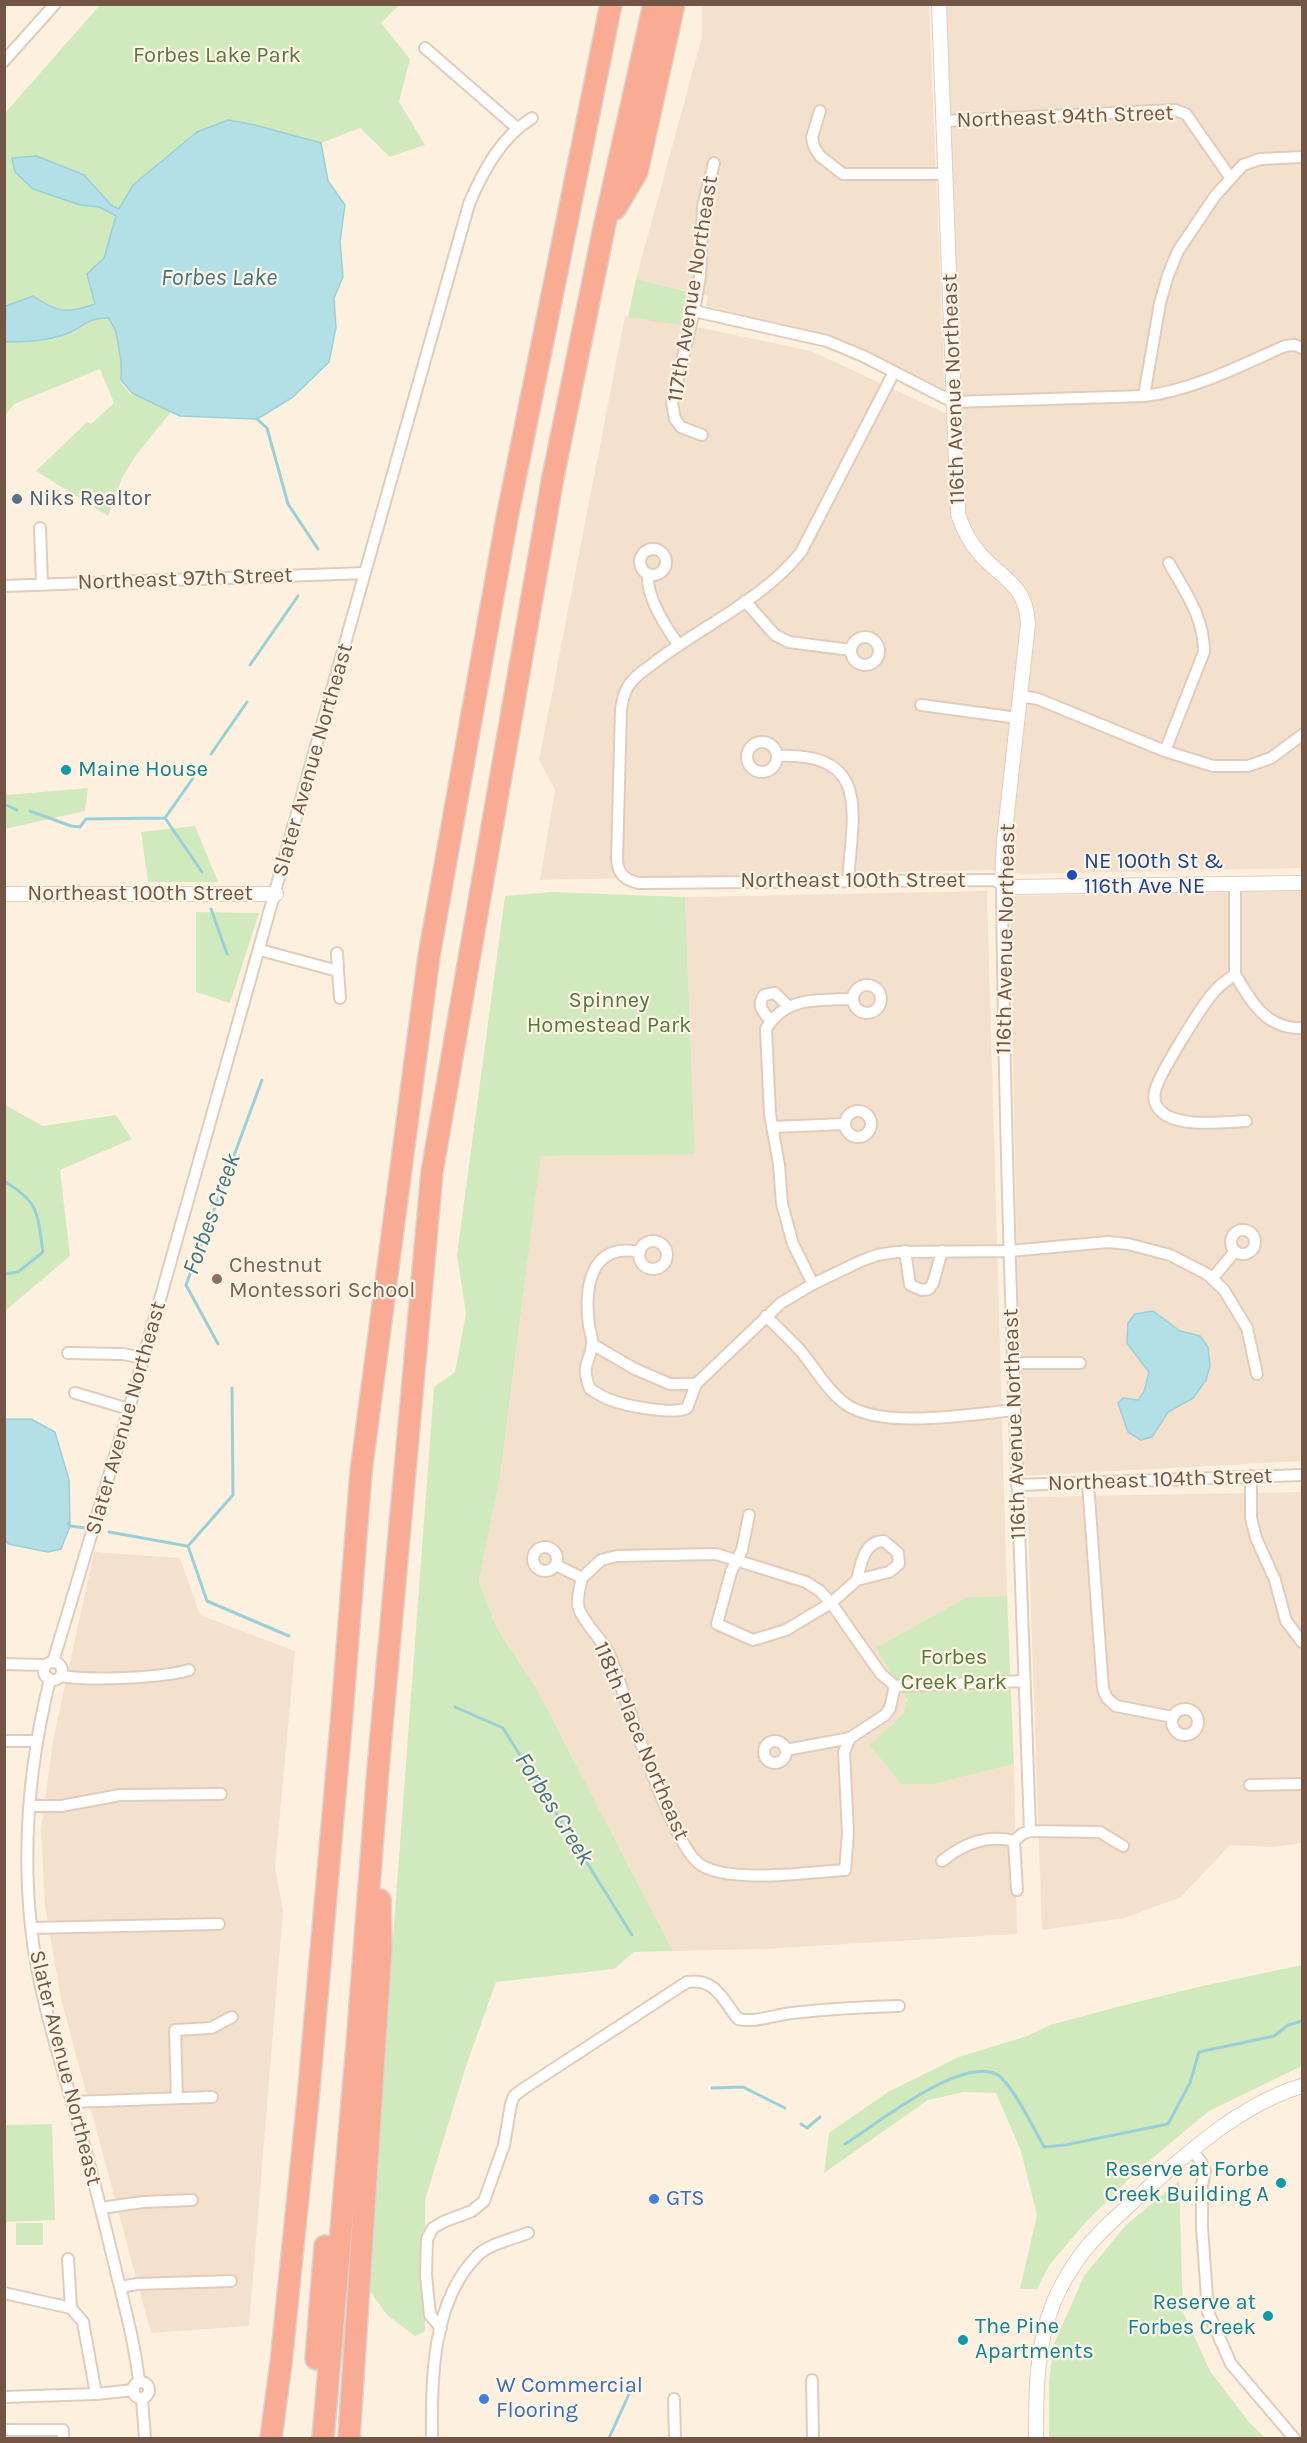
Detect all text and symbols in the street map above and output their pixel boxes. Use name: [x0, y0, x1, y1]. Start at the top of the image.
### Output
park label: Forbes Lake Park: [133, 43, 301, 69]
street label: Northeast 94th Street: [956, 100, 1174, 134]
street label: 117th Avenue Northeast: [662, 174, 724, 404]
water label: Forbes Lake: [161, 264, 277, 292]
street label: 116th Avenue Northeast: [937, 273, 971, 505]
place label: Niks Realtor: [29, 486, 151, 512]
marker: Niks Realtor: [10, 492, 24, 506]
street label: Northeast 97th Street: [77, 562, 293, 596]
street label: Slater Avenue Northeast: [267, 640, 359, 880]
place label: Maine House: [78, 757, 208, 783]
marker: Maine House: [59, 763, 73, 777]
street label: 116th Avenue Northeast: [991, 823, 1021, 1055]
place label: NE 100th St & 116th Ave NE: [1084, 849, 1224, 900]
street label: Northeast 100th Street: [740, 868, 966, 894]
marker: NE 100th St & 116th Ave NE: [1065, 868, 1079, 882]
street label: Northeast 100th Street: [27, 881, 253, 907]
park label: Spinney Homestead Park: [527, 988, 691, 1040]
water label: Forbes Creek: [177, 1149, 247, 1279]
place label: Chestnut Montessori School: [229, 1253, 416, 1304]
marker: Chestnut Montessori School: [210, 1272, 224, 1286]
street label: Slater Avenue Northeast: [80, 1298, 172, 1538]
street label: 116th Avenue Northeast: [998, 1308, 1032, 1540]
street label: Northeast 104th Street: [1047, 1463, 1273, 1497]
street label: 118th Place Northeast: [587, 1638, 695, 1844]
park label: Forbes Creek Park: [901, 1645, 1007, 1696]
water label: Forbes Creek: [508, 1748, 600, 1870]
street label: Slater Avenue Northeast: [23, 1948, 107, 2188]
place label: Reserve at Forbe Creek Building A: [1104, 2157, 1269, 2208]
marker: Reserve at Forbe Creek Building A: [1274, 2176, 1288, 2190]
place label: GTS: [666, 2186, 704, 2212]
marker: GTS: [647, 2192, 661, 2206]
place label: Reserve at Forbes Creek: [1128, 2290, 1256, 2342]
marker: Reserve at Forbes Creek: [1261, 2309, 1275, 2323]
place label: The Pine Apartments: [975, 2314, 1094, 2366]
marker: The Pine Apartments: [956, 2333, 970, 2347]
place label: W Commercial Flooring: [496, 2373, 643, 2424]
marker: W Commercial Flooring: [477, 2392, 491, 2406]

